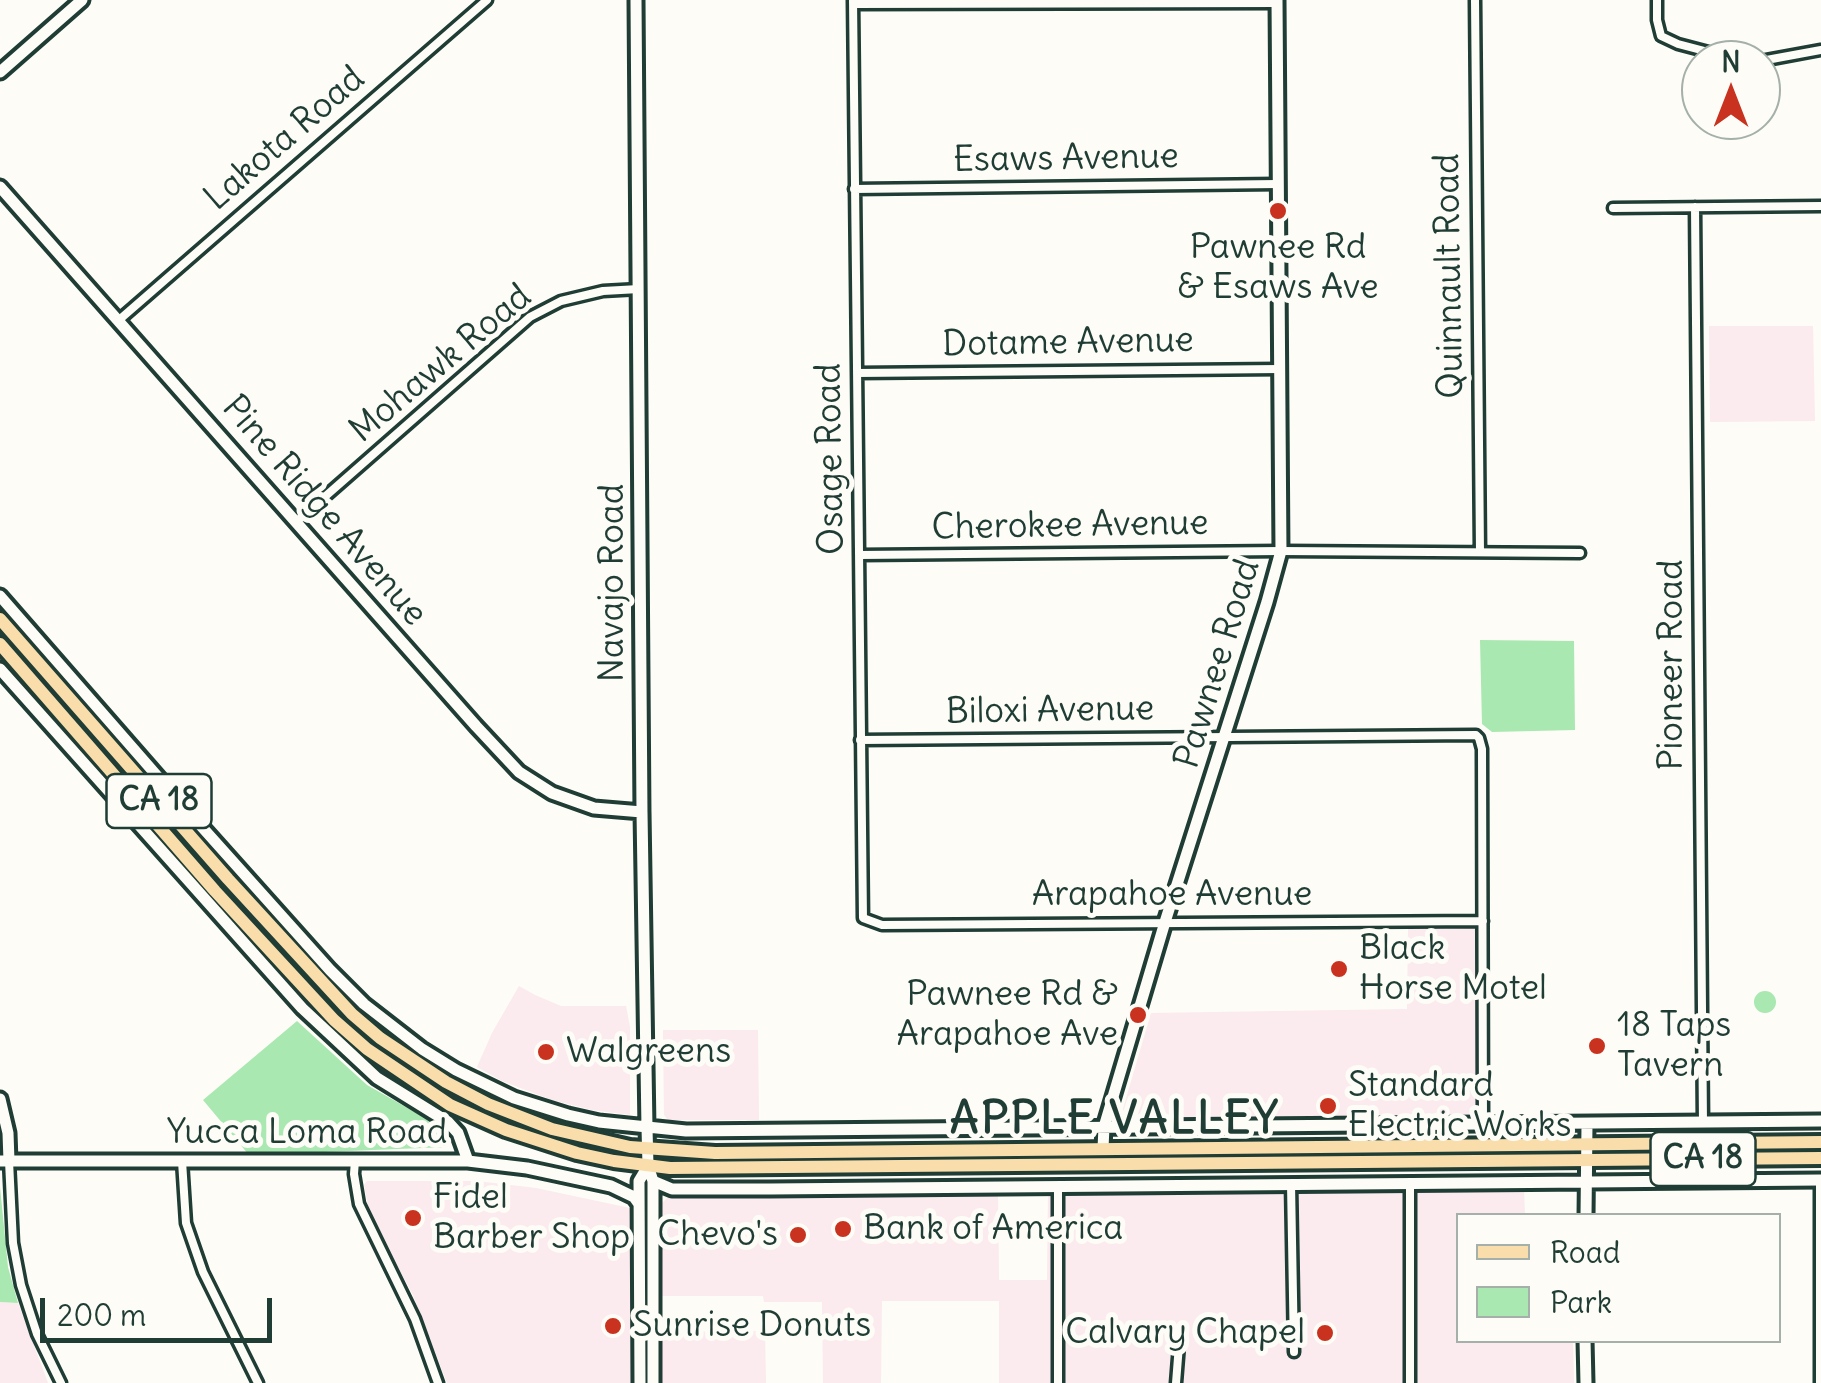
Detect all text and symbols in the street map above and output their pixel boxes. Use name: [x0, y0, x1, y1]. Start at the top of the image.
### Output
north arrow: [1681, 40, 1781, 140]
text: N: [1721, 44, 1741, 80]
street label: Lakota Road: [197, 58, 373, 220]
street label: Esaws Avenue: [953, 136, 1179, 182]
street label: Quinnault Road: [1427, 153, 1473, 399]
marker: Pawnee Rd & Esaws Ave: [1267, 200, 1289, 222]
place label: Pawnee Rd & Esaws Ave: [1177, 227, 1379, 309]
street label: Mohawk Road: [342, 276, 540, 452]
street label: Dotame Avenue: [942, 320, 1194, 366]
street label: Osage Road: [808, 363, 854, 555]
street label: Pine Ridge Avenue: [213, 387, 435, 635]
street label: Navajo Road: [592, 484, 634, 682]
street label: Cherokee Avenue: [931, 503, 1209, 549]
street label: Pawnee Road: [1166, 555, 1270, 773]
street label: Pioneer Road: [1651, 559, 1693, 771]
street label: Biloxi Avenue: [945, 688, 1155, 734]
road number: CA 18: [106, 774, 212, 828]
street label: Arapahoe Avenue: [1032, 874, 1312, 916]
place label: Black Horse Motel: [1359, 928, 1547, 1010]
marker: Black Horse Motel: [1328, 958, 1350, 980]
place label: Pawnee Rd & Arapahoe Ave: [897, 974, 1118, 1056]
marker: Pawnee Rd & Arapahoe Ave: [1127, 1004, 1149, 1026]
place label: 18 Taps Tavern: [1617, 1005, 1731, 1087]
place label: Walgreens: [566, 1031, 731, 1073]
marker: 18 Taps Tavern: [1586, 1035, 1608, 1057]
marker: Walgreens: [535, 1041, 557, 1063]
place label: Standard Electric Works: [1348, 1065, 1571, 1147]
district label: APPLE VALLEY: [950, 1093, 1280, 1147]
marker: Standard Electric Works: [1317, 1095, 1339, 1117]
street label: Yucca Loma Road: [167, 1112, 447, 1154]
road number: CA 18: [1650, 1132, 1756, 1186]
place label: Fidel Barber Shop: [433, 1177, 630, 1259]
marker: Fidel Barber Shop: [402, 1207, 424, 1229]
place label: Bank of America: [863, 1208, 1123, 1250]
legend: [1456, 1213, 1781, 1343]
place label: Chevo's: [657, 1214, 778, 1256]
marker: Bank of America: [832, 1218, 854, 1240]
marker: Chevo's: [787, 1224, 809, 1246]
text: Road: [1550, 1233, 1620, 1271]
scale bar: [45, 1278, 278, 1340]
text: Park: [1550, 1283, 1612, 1321]
text: 200 m: [57, 1296, 146, 1334]
place label: Sunrise Donuts: [633, 1305, 871, 1347]
place label: Calvary Chapel: [1065, 1312, 1305, 1354]
marker: Sunrise Donuts: [602, 1315, 624, 1337]
marker: Calvary Chapel: [1314, 1322, 1336, 1344]

